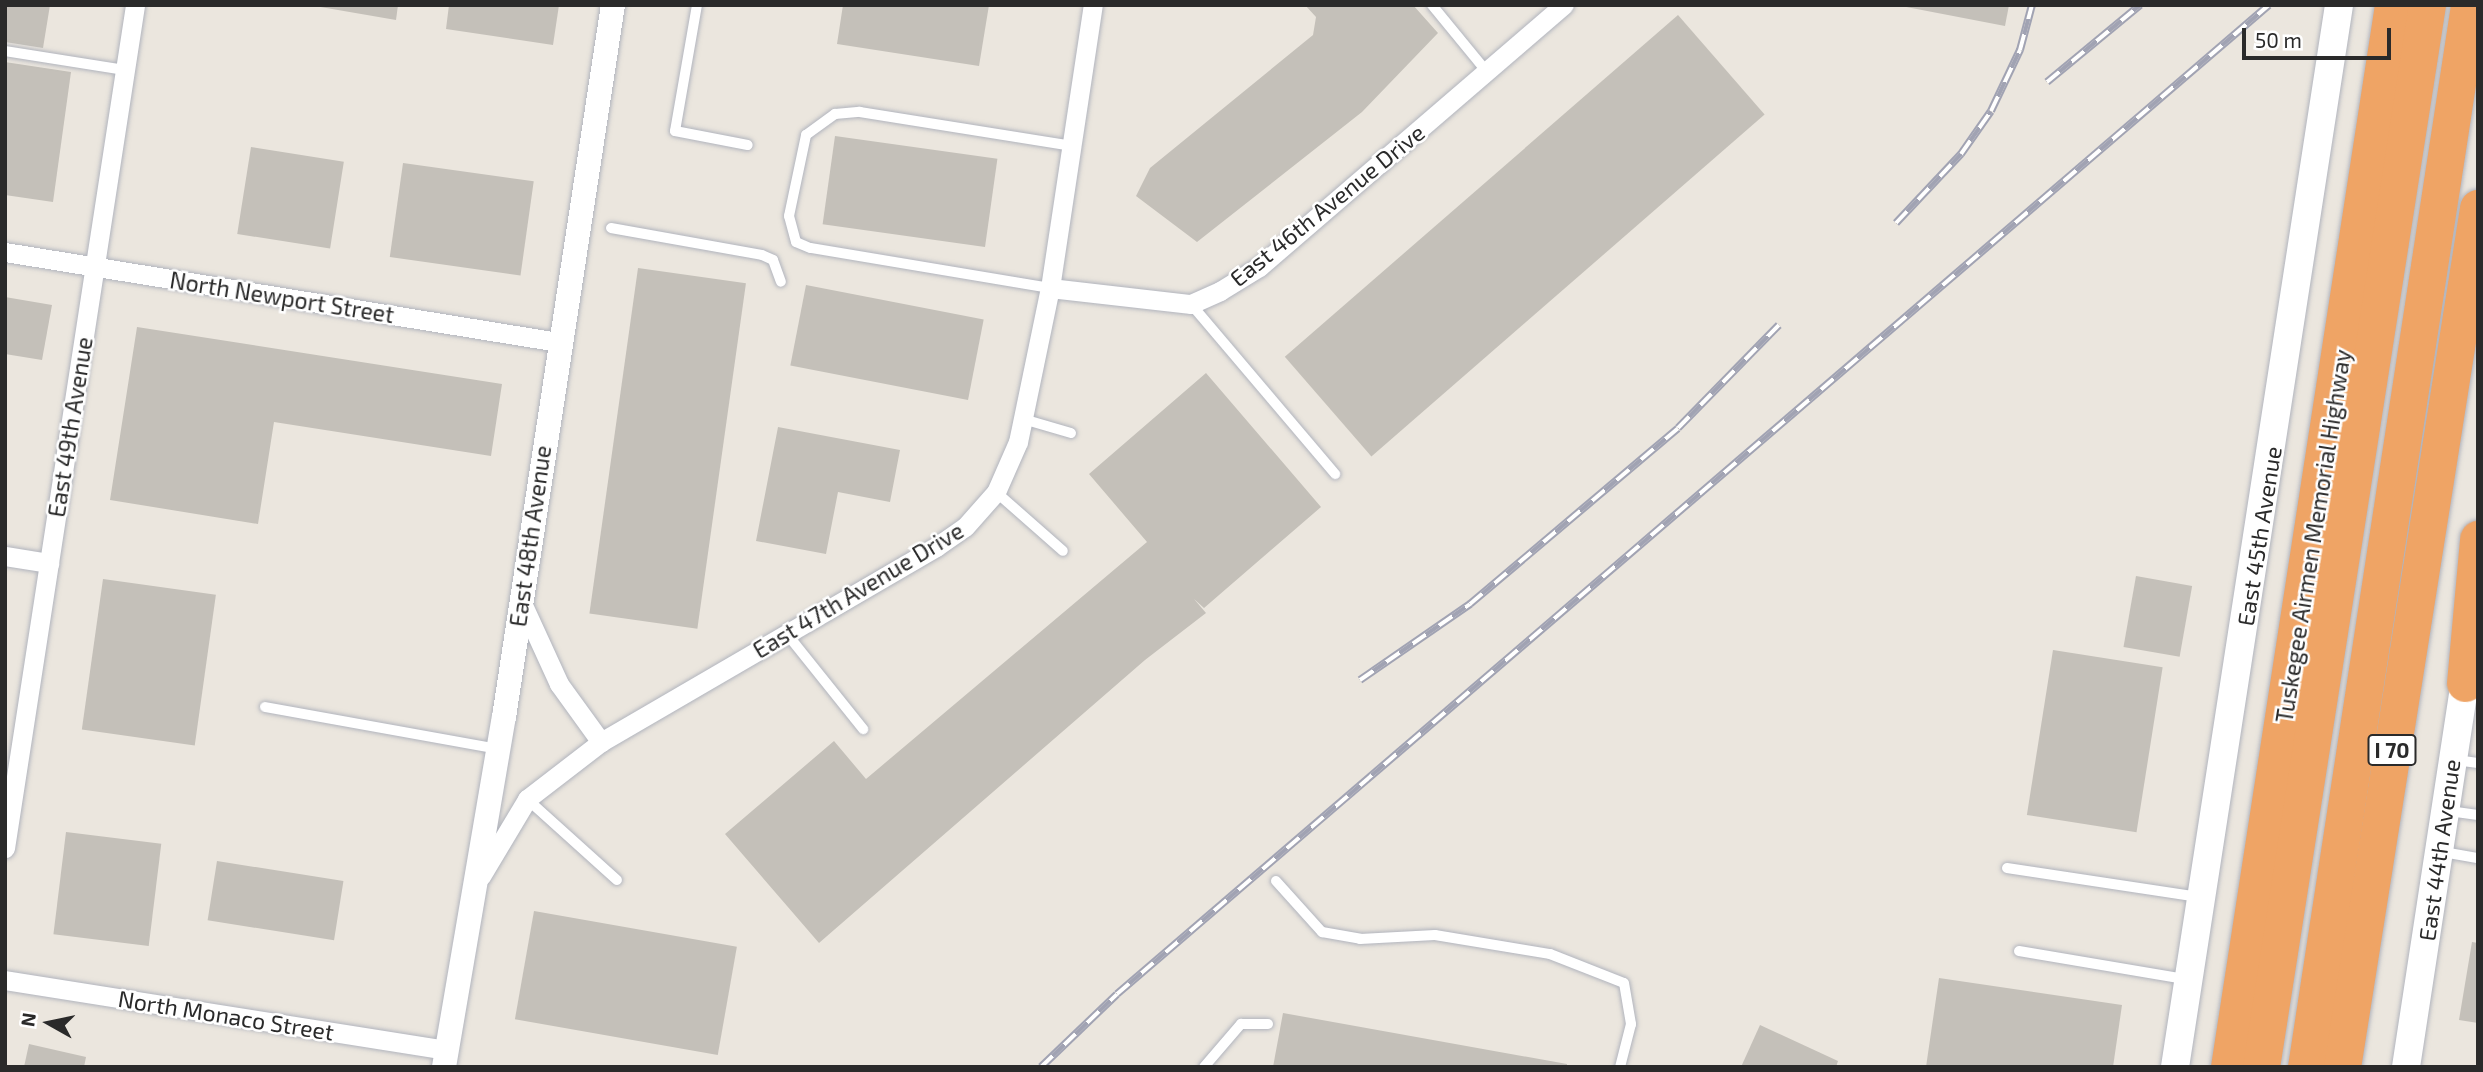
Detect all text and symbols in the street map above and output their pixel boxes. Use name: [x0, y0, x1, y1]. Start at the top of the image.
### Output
scale bar: [2245, 14, 2394, 58]
text: 50 m: [2255, 27, 2302, 52]
street label: East 46th Avenue Drive: [1224, 118, 1430, 292]
street label: North Newport Street: [168, 266, 396, 328]
street label: East 49th Avenue: [42, 335, 98, 519]
street label: Tuskegee Airmen Memorial Highway: [2270, 347, 2356, 725]
street label: East 48th Avenue: [504, 443, 556, 629]
street label: East 45th Avenue: [2231, 444, 2287, 628]
street label: East 47th Avenue Drive: [748, 516, 968, 664]
road number: I 70: [2366, 732, 2418, 768]
street label: East 44th Avenue: [2413, 757, 2465, 943]
street label: North Monaco Street: [116, 984, 336, 1046]
north arrow: [14, 988, 84, 1058]
text: N: [15, 1011, 40, 1028]

